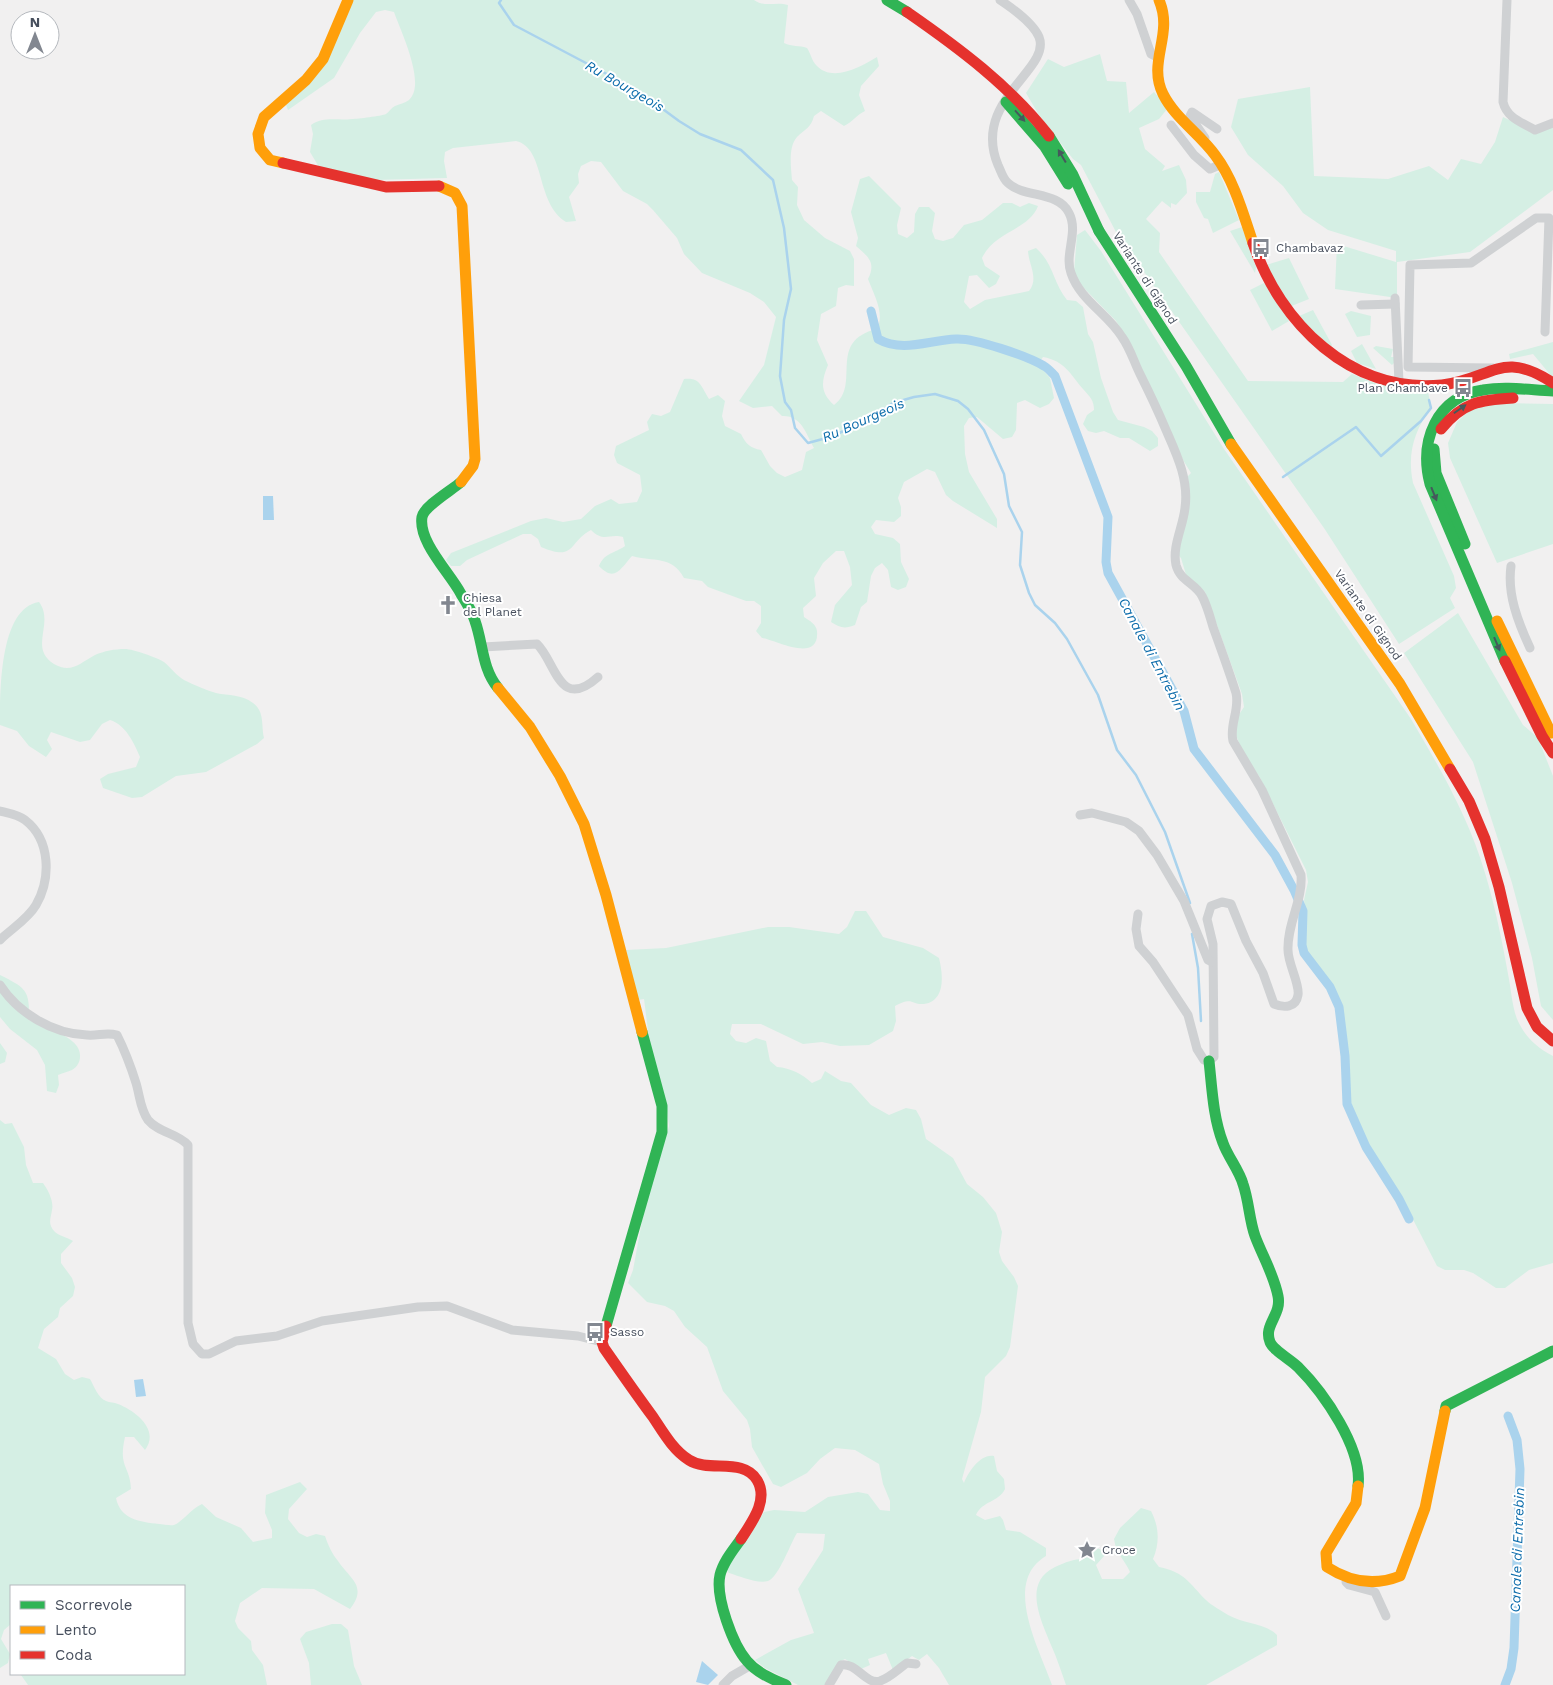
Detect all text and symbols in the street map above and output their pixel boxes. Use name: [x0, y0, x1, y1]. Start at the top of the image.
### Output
north arrow: [10, 10, 60, 60]
text: N: [30, 14, 40, 30]
water label: Ru Bourgeois: [583, 57, 667, 115]
one-way arrow: [1014, 109, 1026, 121]
one-way arrow: [1057, 149, 1066, 162]
street label: Variante di Gignod: [1110, 229, 1180, 327]
bus stop icon: Chambavaz: [1250, 237, 1272, 259]
place label: Chambavaz: [1276, 241, 1343, 255]
bus stop icon: Plan Chambave: [1452, 377, 1474, 399]
place label: Plan Chambave: [1358, 381, 1448, 395]
water label: Ru Bourgeois: [819, 395, 907, 445]
one-way arrow: [1453, 404, 1467, 414]
one-way arrow: [1430, 487, 1438, 502]
street label: Variante di Gignod: [1331, 567, 1405, 663]
place label: Chiesa del Planet: [463, 591, 522, 619]
church icon: Chiesa del Planet: [437, 594, 459, 616]
water label: Canale di Entrebin: [1116, 595, 1188, 713]
one-way arrow: [1494, 637, 1502, 651]
bus stop icon: Sasso: [584, 1321, 606, 1343]
place label: Sasso: [610, 1325, 644, 1339]
water label: Canale di Entrebin: [1507, 1487, 1527, 1613]
place icon: Croce: [1076, 1539, 1098, 1561]
place label: Croce: [1102, 1543, 1136, 1557]
legend: [10, 1585, 185, 1675]
text: Scorrevole: [55, 1596, 133, 1614]
text: Lento: [55, 1621, 97, 1639]
text: Coda: [55, 1646, 93, 1664]

